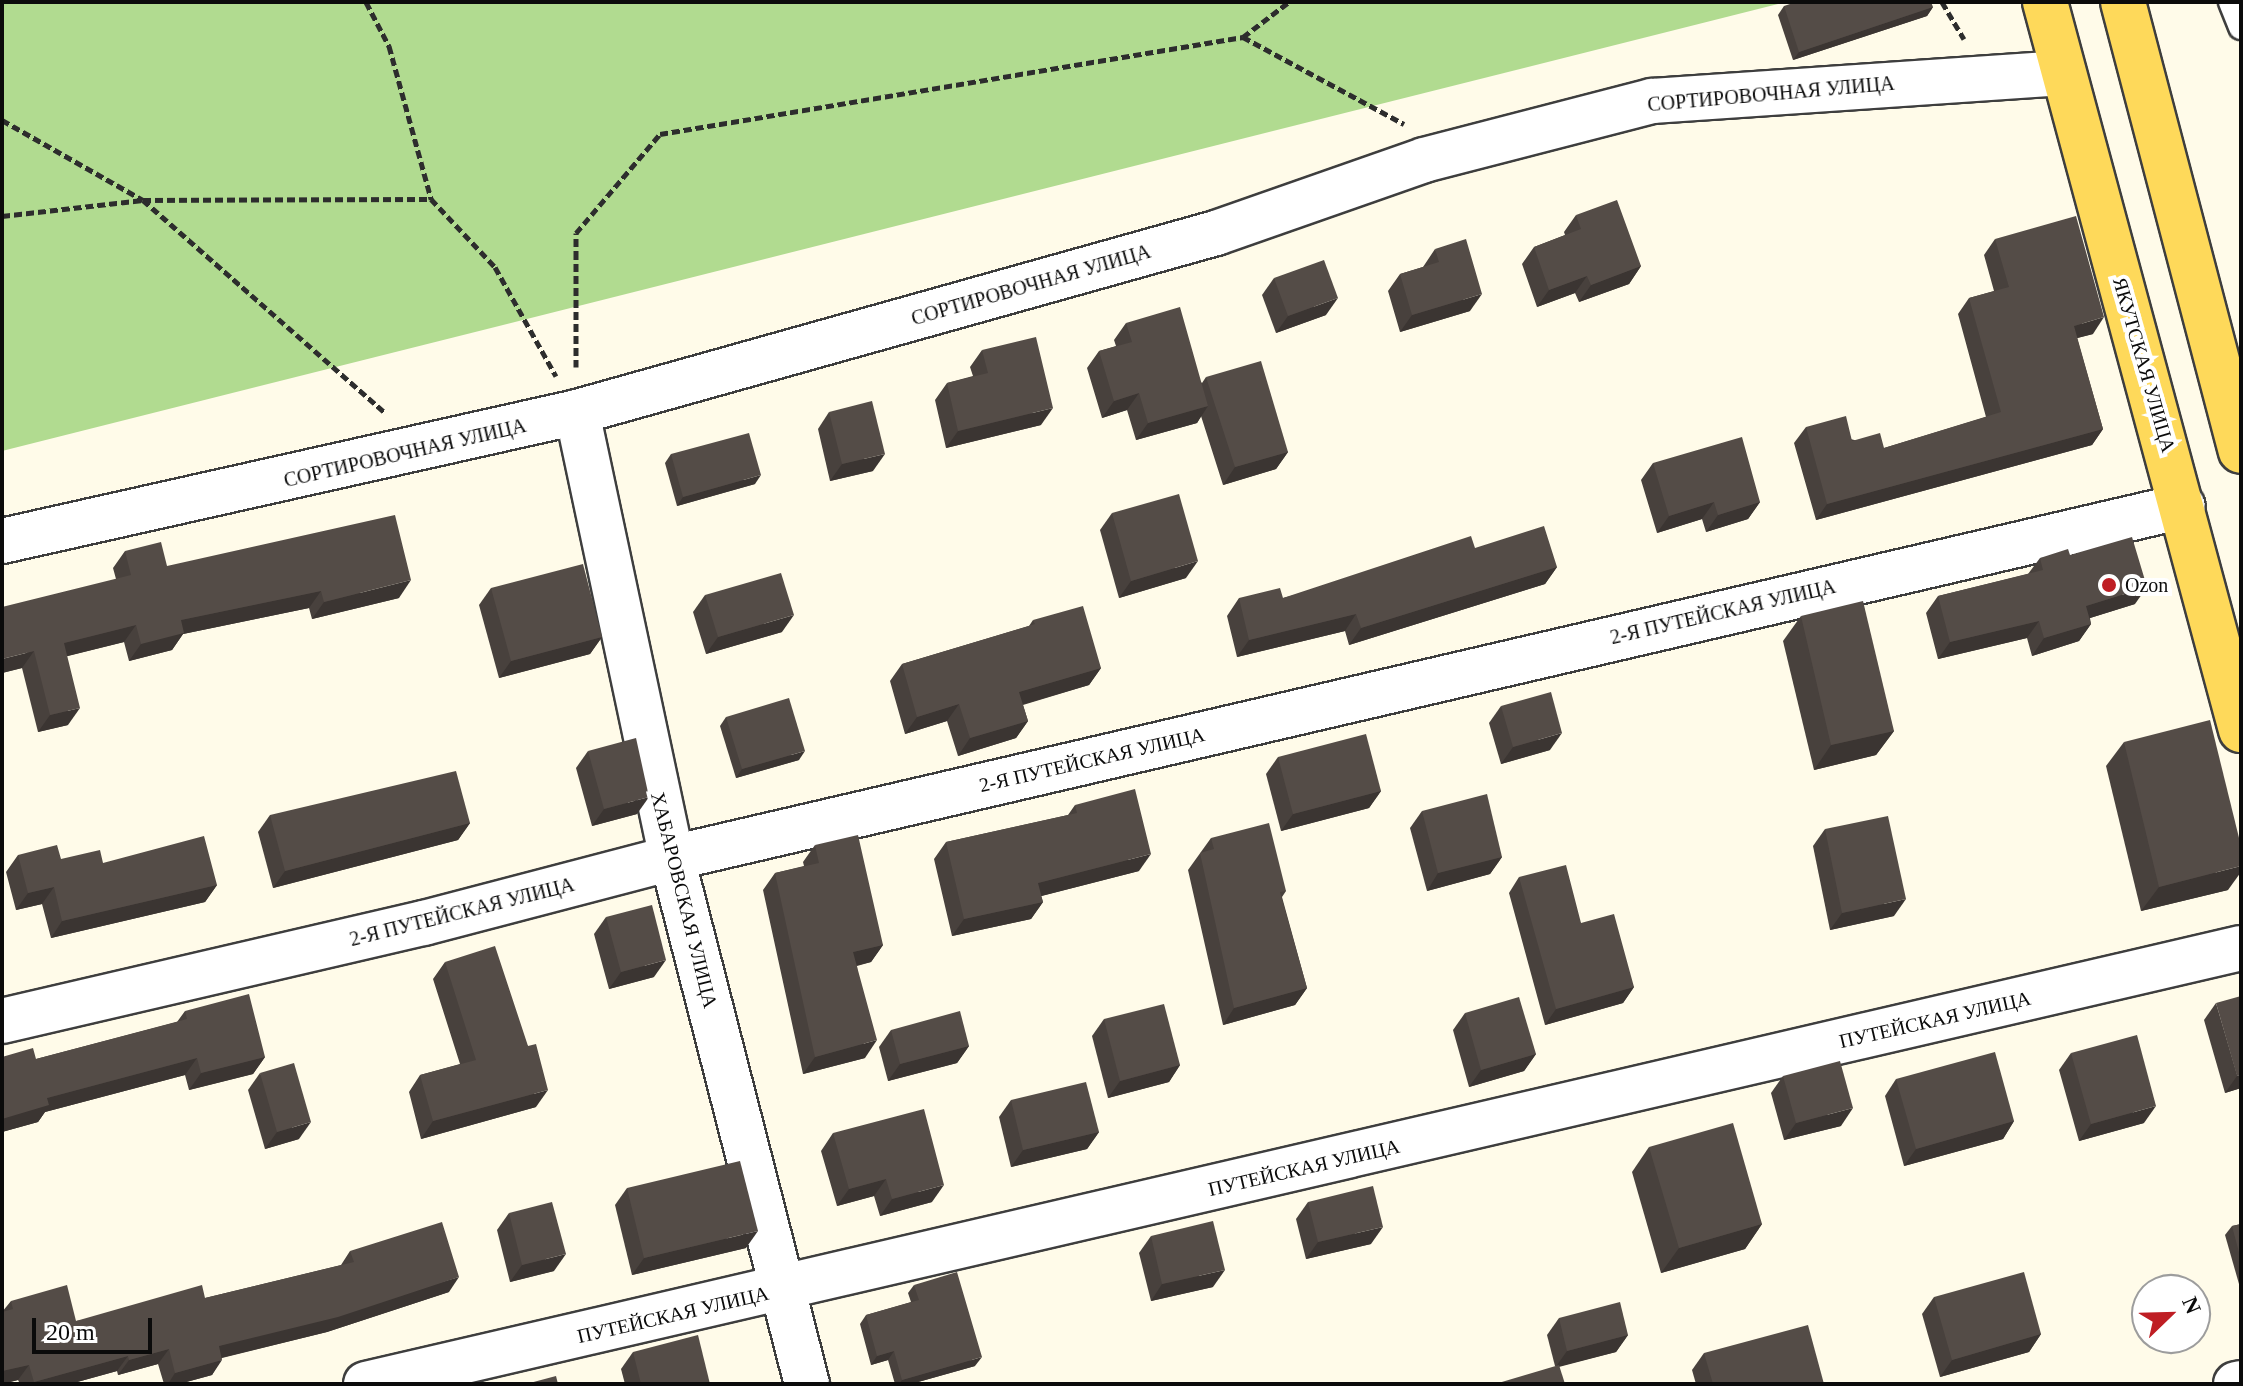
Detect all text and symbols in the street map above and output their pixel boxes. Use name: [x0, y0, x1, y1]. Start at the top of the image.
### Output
street label: СОРТИРОВОЧНАЯ УЛИЦА: [1646, 71, 1896, 117]
street label: СОРТИРОВОЧНАЯ УЛИЦА: [909, 239, 1153, 331]
street label: ЯКУТСКАЯ УЛИЦА: [2108, 275, 2180, 455]
street label: СОРТИРОВОЧНАЯ УЛИЦА: [282, 413, 528, 493]
place label: Ozon: [2125, 573, 2168, 597]
street label: 2-Я ПУТЕЙСКАЯ УЛИЦА: [1608, 574, 1838, 650]
marker: Ozon: [2100, 576, 2118, 594]
street label: 2-Я ПУТЕЙСКАЯ УЛИЦА: [977, 722, 1207, 798]
street label: ХАБАРОВСКАЯ УЛИЦА: [646, 789, 722, 1011]
street label: 2-Я ПУТЕЙСКАЯ УЛИЦА: [347, 872, 577, 952]
street label: ПУТЕЙСКАЯ УЛИЦА: [1837, 986, 2033, 1054]
street label: ПУТЕЙСКАЯ УЛИЦА: [1206, 1134, 1402, 1202]
north arrow: [2131, 1274, 2211, 1354]
street label: ПУТЕЙСКАЯ УЛИЦА: [575, 1281, 771, 1349]
text: N: [2177, 1293, 2206, 1317]
scale bar: [36, 1302, 156, 1352]
text: 20 m: [46, 1319, 95, 1345]

